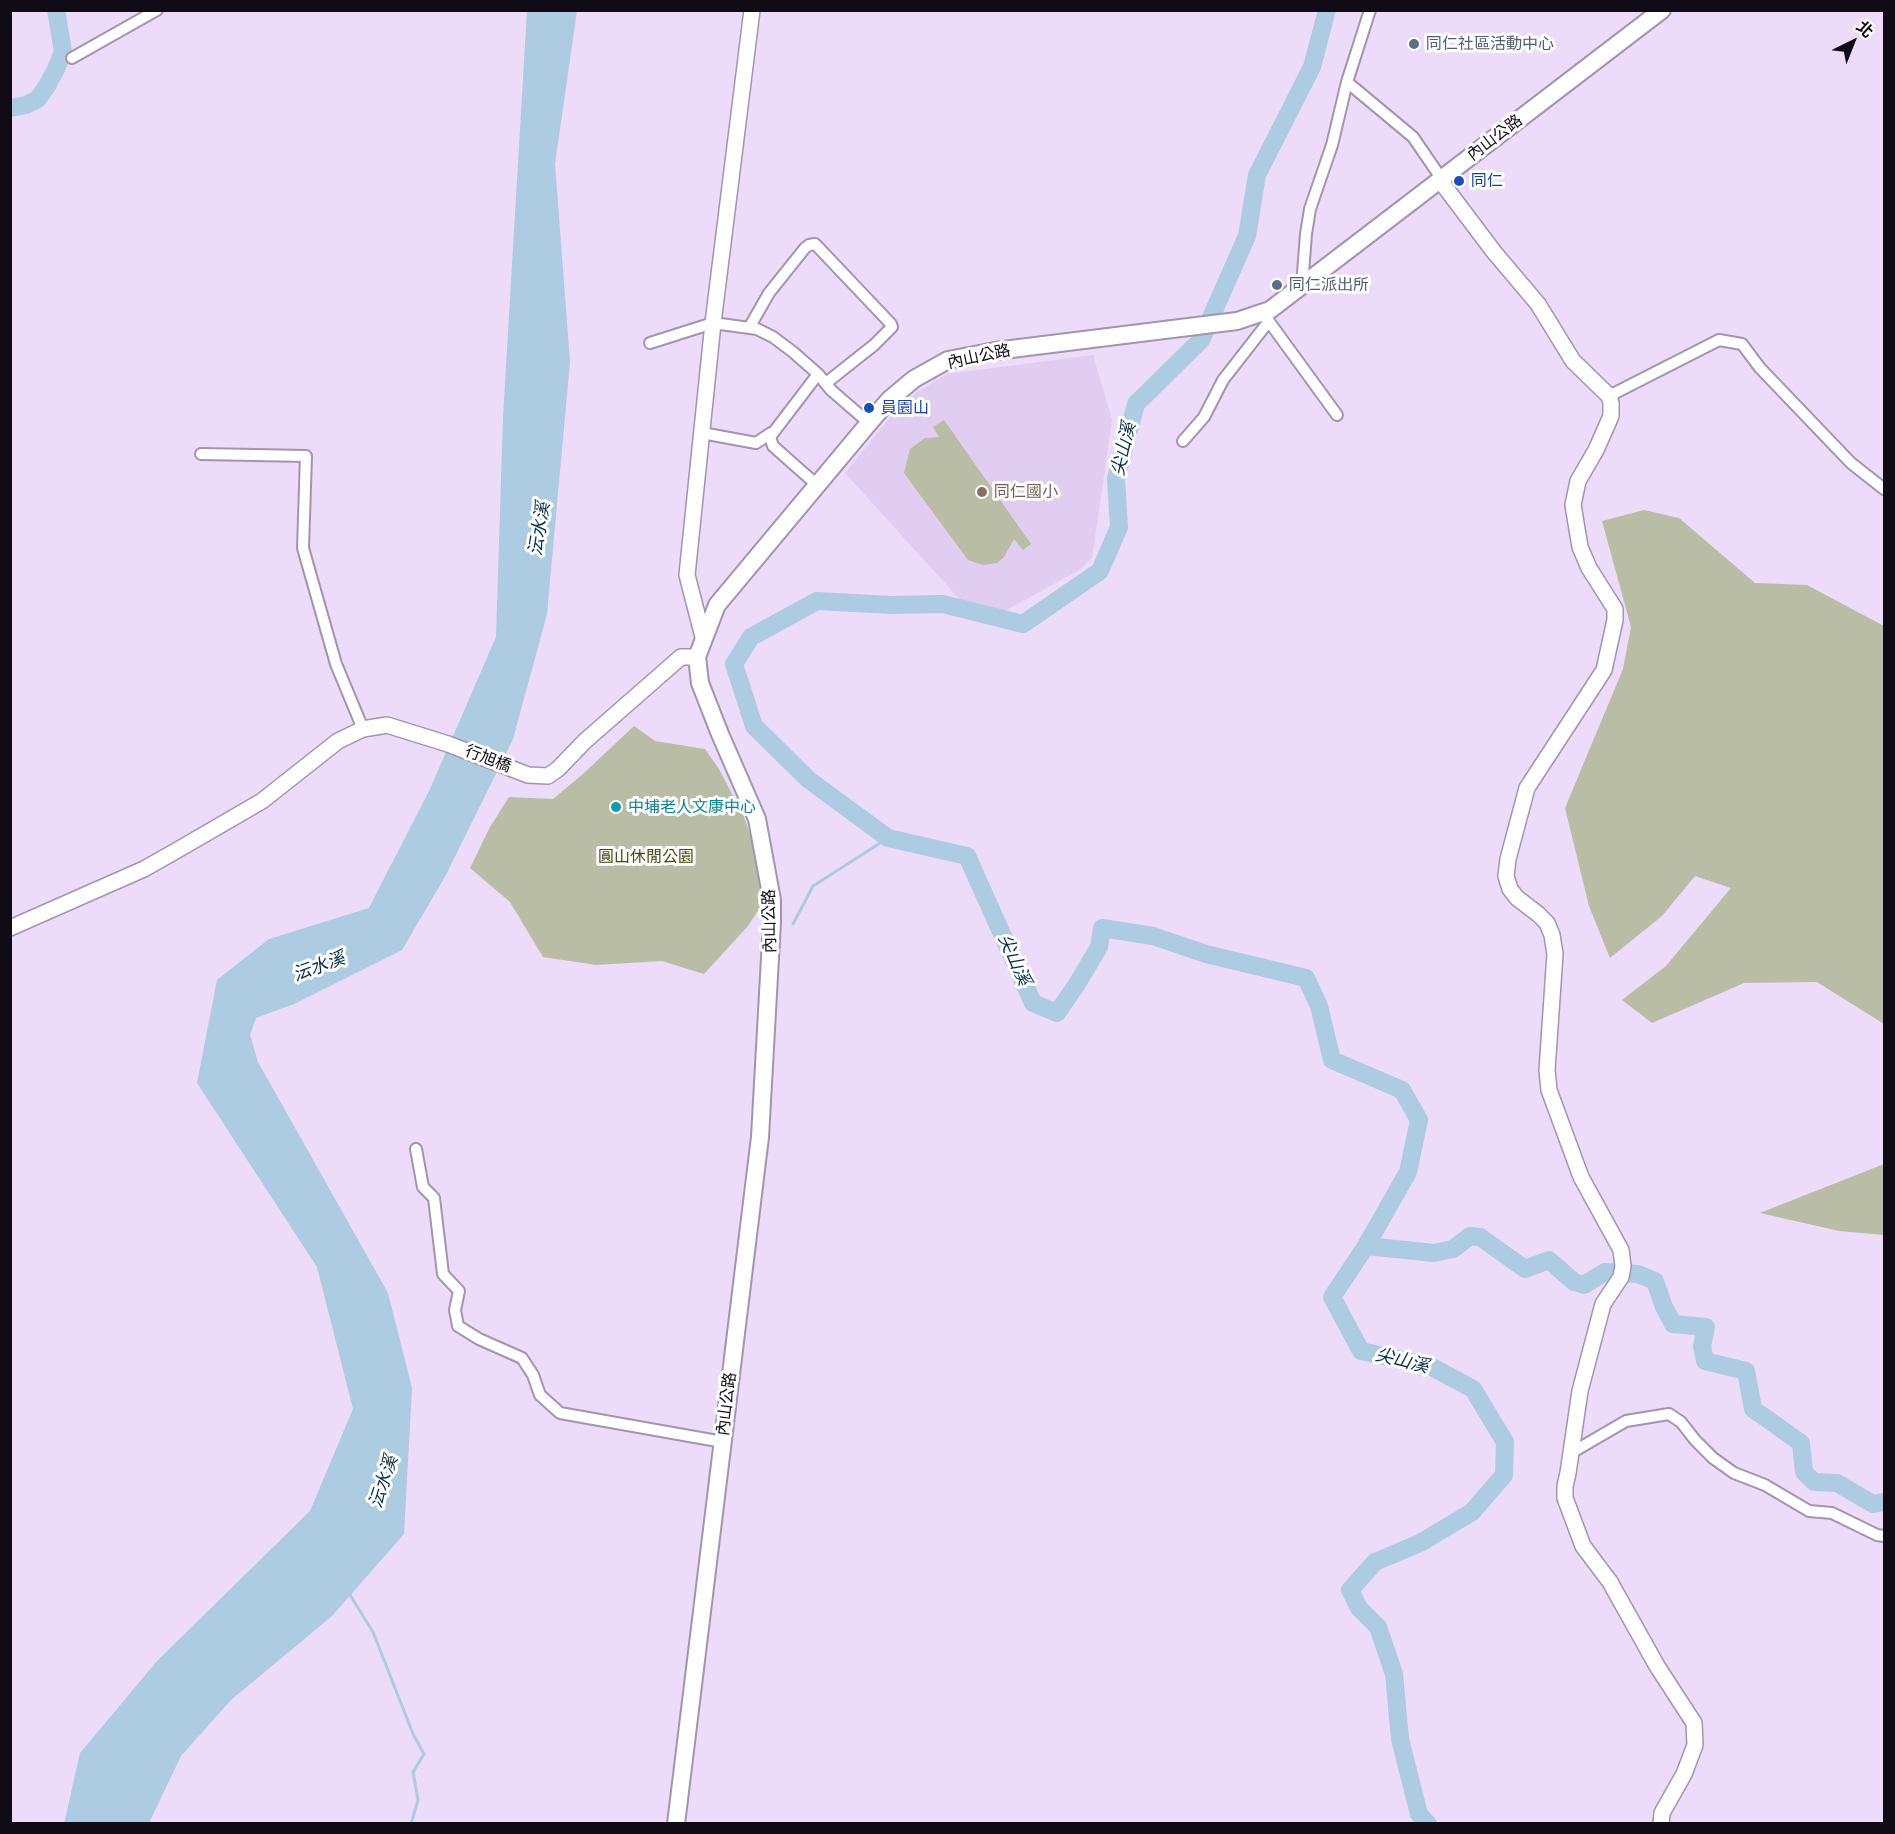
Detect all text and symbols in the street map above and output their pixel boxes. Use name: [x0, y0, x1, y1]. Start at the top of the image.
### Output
north arrow: [1823, 12, 1883, 72]
text: 北: [1853, 16, 1878, 42]
place label: 同仁社區活動中心: [1426, 34, 1554, 54]
marker: 同仁社區活動中心: [1407, 37, 1421, 51]
street label: 內山公路: [1464, 111, 1526, 165]
place label: 同仁: [1471, 171, 1503, 191]
marker: 同仁: [1452, 174, 1466, 188]
place label: 同仁派出所: [1289, 275, 1369, 295]
marker: 同仁派出所: [1270, 278, 1284, 292]
street label: 內山公路: [946, 341, 1012, 373]
place label: 員園山: [881, 398, 929, 418]
marker: 員園山: [862, 401, 876, 415]
water label: 尖山溪: [1107, 420, 1141, 478]
place label: 同仁國小: [994, 482, 1058, 502]
marker: 同仁國小: [975, 485, 989, 499]
water label: 沄水溪: [525, 501, 555, 557]
street label: 行旭橋: [462, 741, 514, 777]
place label: 中埔老人文康中心: [628, 797, 756, 817]
marker: 中埔老人文康中心: [609, 800, 623, 814]
park label: 圓山休閒公園: [598, 847, 694, 867]
street label: 內山公路: [760, 889, 780, 953]
water label: 尖山溪: [993, 931, 1035, 989]
water label: 沄水溪: [290, 948, 348, 986]
water label: 尖山溪: [1373, 1344, 1431, 1378]
street label: 內山公路: [714, 1371, 740, 1437]
water label: 沄水溪: [365, 1453, 403, 1511]

